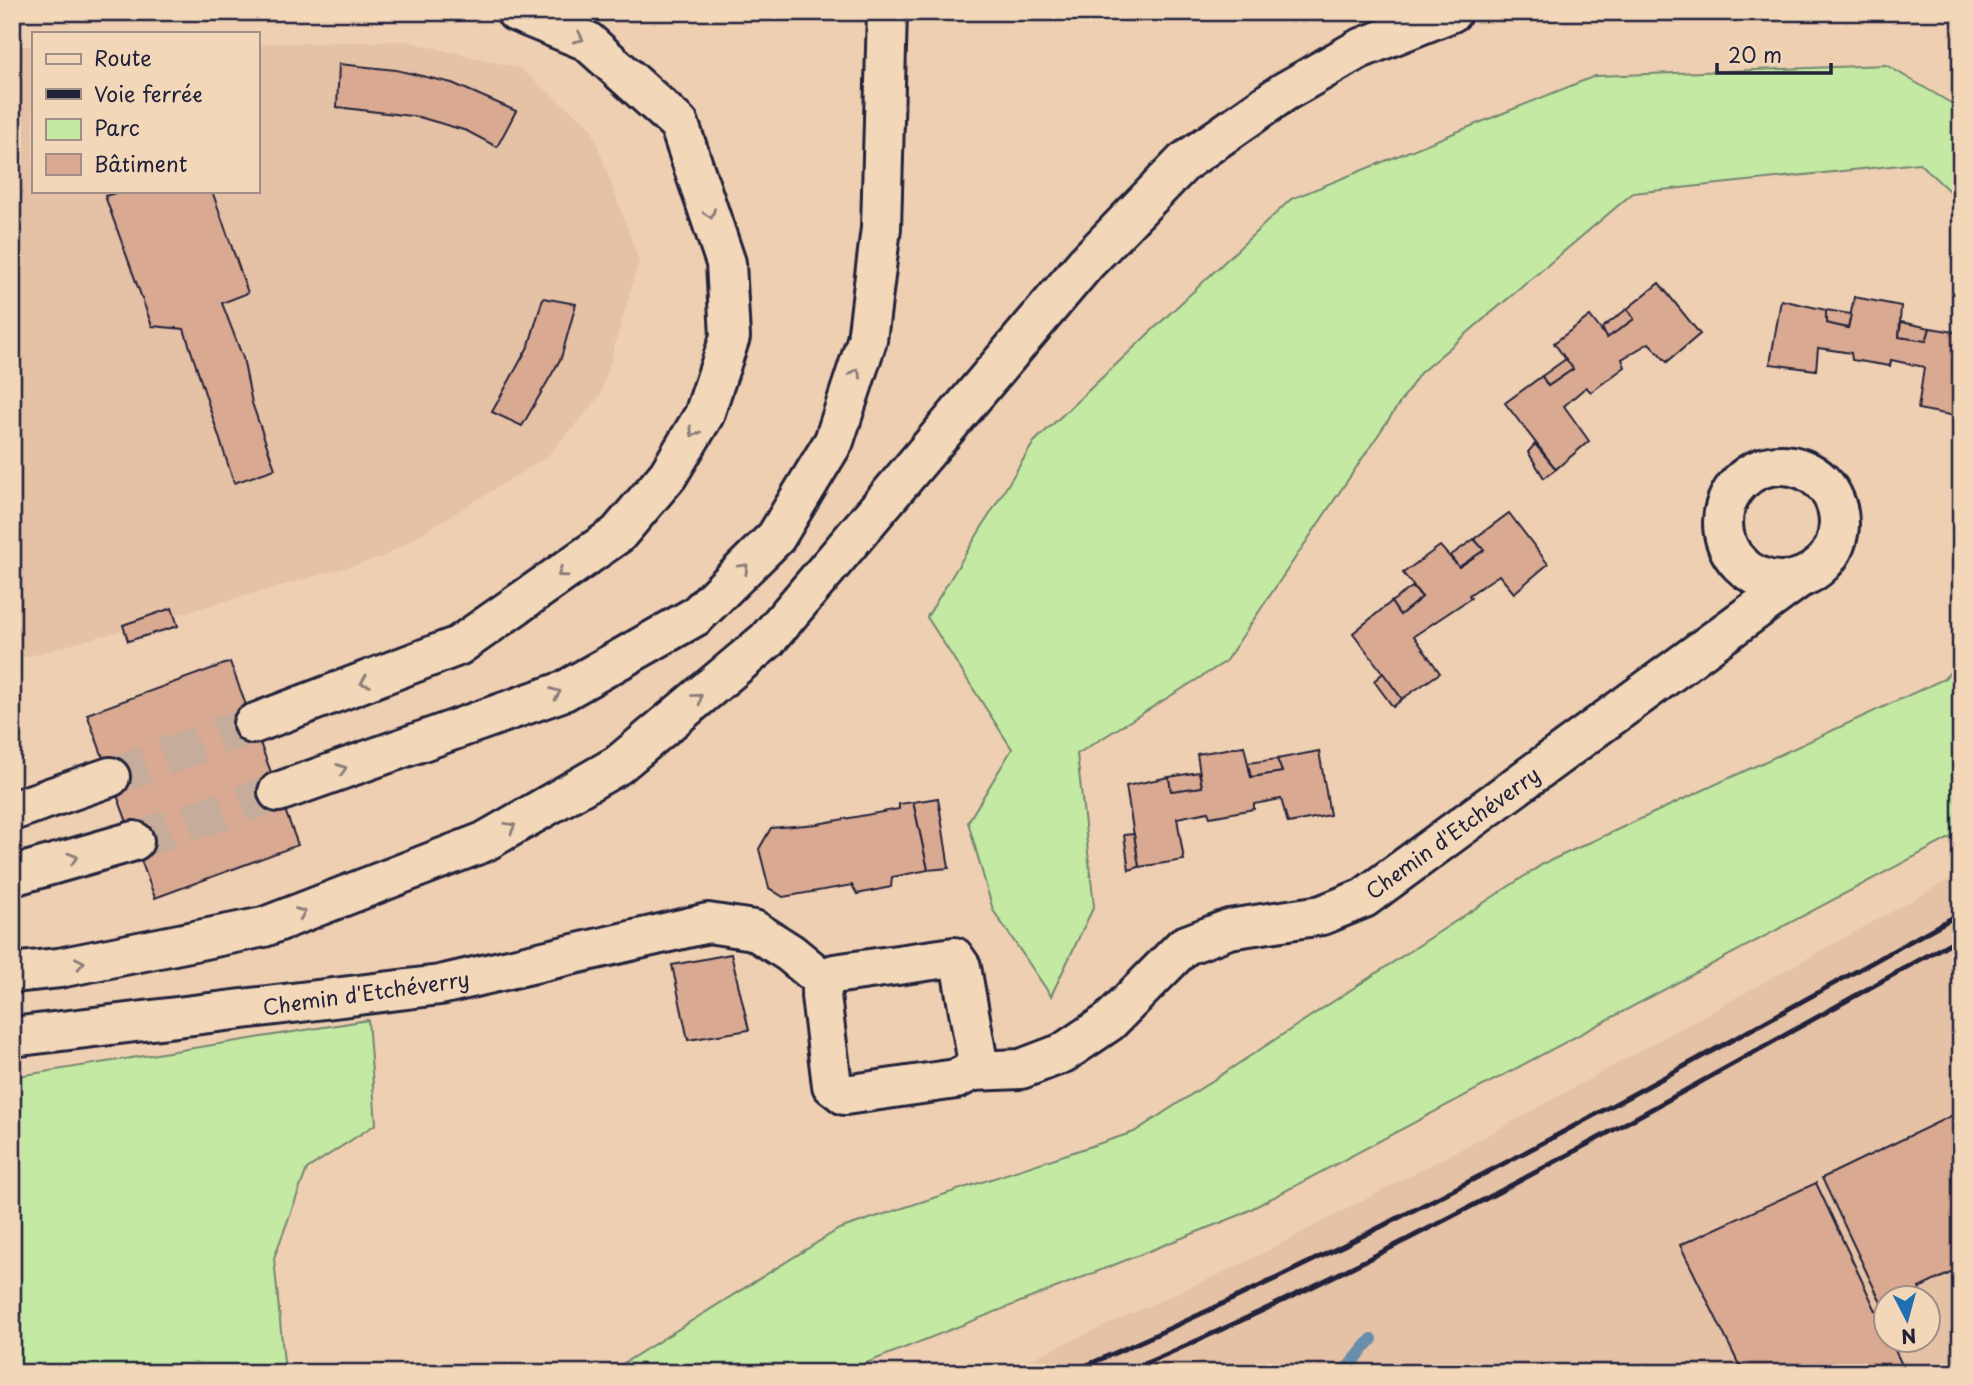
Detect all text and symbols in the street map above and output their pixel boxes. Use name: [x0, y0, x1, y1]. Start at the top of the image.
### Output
one-way arrow: [572, 30, 584, 44]
legend: [32, 32, 259, 192]
scale bar: [1717, 32, 1831, 76]
text: 20 m: [1728, 38, 1782, 70]
text: Route: [94, 41, 152, 73]
text: Voie ferrée: [94, 77, 203, 109]
text: Parc: [94, 111, 140, 143]
text: Bâtiment: [94, 147, 187, 179]
one-way arrow: [702, 208, 716, 220]
one-way arrow: [848, 368, 862, 380]
one-way arrow: [690, 425, 703, 438]
one-way arrow: [736, 563, 749, 576]
one-way arrow: [557, 565, 570, 577]
one-way arrow: [359, 673, 371, 687]
one-way arrow: [550, 687, 562, 701]
one-way arrow: [690, 694, 703, 706]
street label: Chemin d'Etchéverry: [1358, 758, 1546, 906]
one-way arrow: [336, 763, 348, 777]
one-way arrow: [504, 822, 517, 835]
one-way arrow: [67, 852, 79, 867]
one-way arrow: [295, 907, 307, 921]
one-way arrow: [74, 957, 86, 972]
street label: Chemin d'Etchéverry: [261, 962, 471, 1022]
north arrow: [1871, 1284, 1941, 1354]
text: N: [1900, 1322, 1918, 1352]

